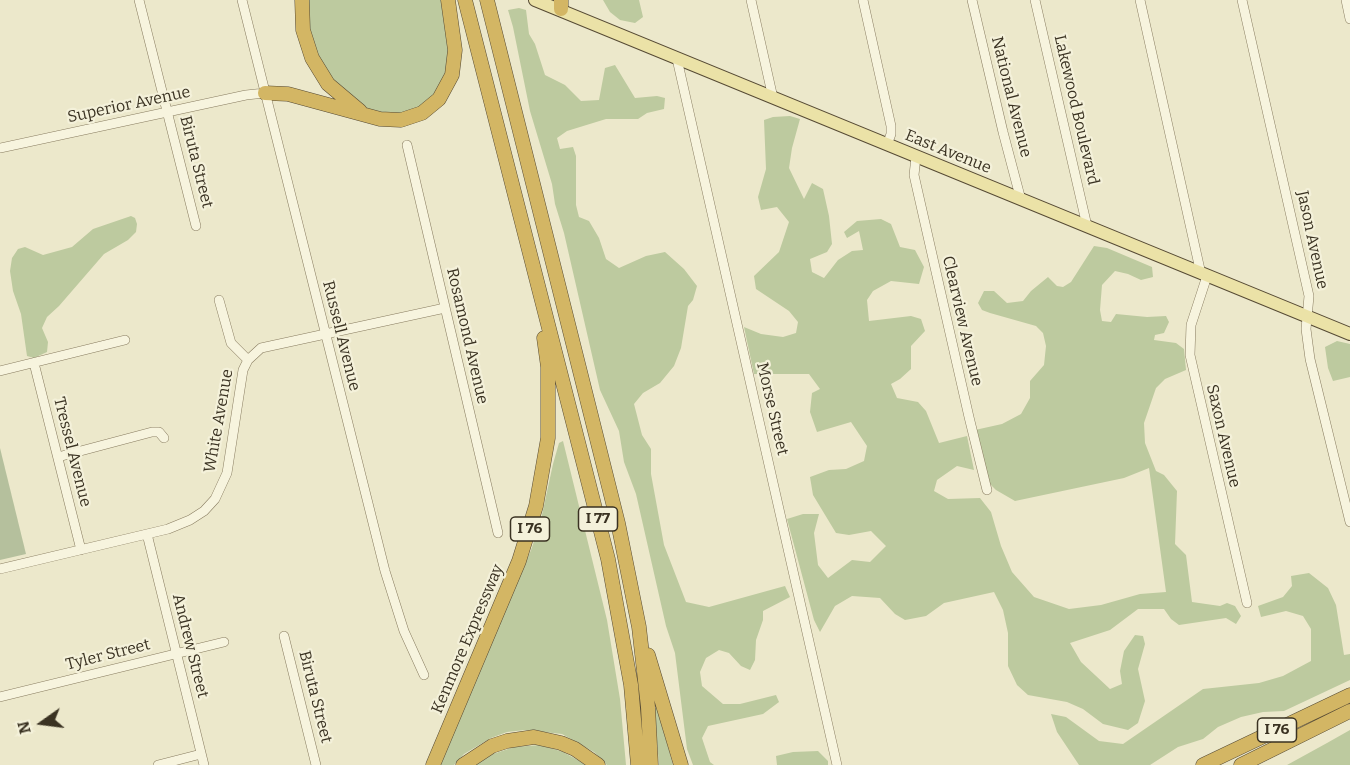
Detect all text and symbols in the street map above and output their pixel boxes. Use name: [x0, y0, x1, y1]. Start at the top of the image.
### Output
street label: Lakewood Boulevard: [1049, 33, 1103, 187]
street label: National Avenue: [987, 35, 1035, 159]
street label: Superior Avenue: [66, 83, 192, 127]
street label: Biruta Street: [175, 114, 217, 210]
street label: East Avenue: [902, 126, 994, 178]
street label: Jason Avenue: [1292, 189, 1332, 291]
street label: Clearview Avenue: [938, 254, 986, 388]
street label: Rosamond Avenue: [442, 266, 492, 406]
street label: Russell Avenue: [318, 279, 364, 393]
street label: Morse Street: [752, 361, 792, 457]
street label: White Avenue: [200, 368, 238, 474]
street label: Saxon Avenue: [1202, 383, 1244, 489]
street label: Tressel Avenue: [49, 395, 95, 509]
road number: I 77: [578, 507, 618, 531]
road number: I 76: [510, 517, 550, 541]
street label: Kenmore Expressway: [428, 562, 508, 716]
street label: Andrew Street: [168, 592, 212, 700]
street label: Tyler Street: [64, 635, 152, 675]
street label: Biruta Street: [294, 649, 336, 745]
north arrow: [12, 693, 72, 753]
road number: I 76: [1258, 718, 1296, 742]
text: N: [13, 719, 35, 736]

